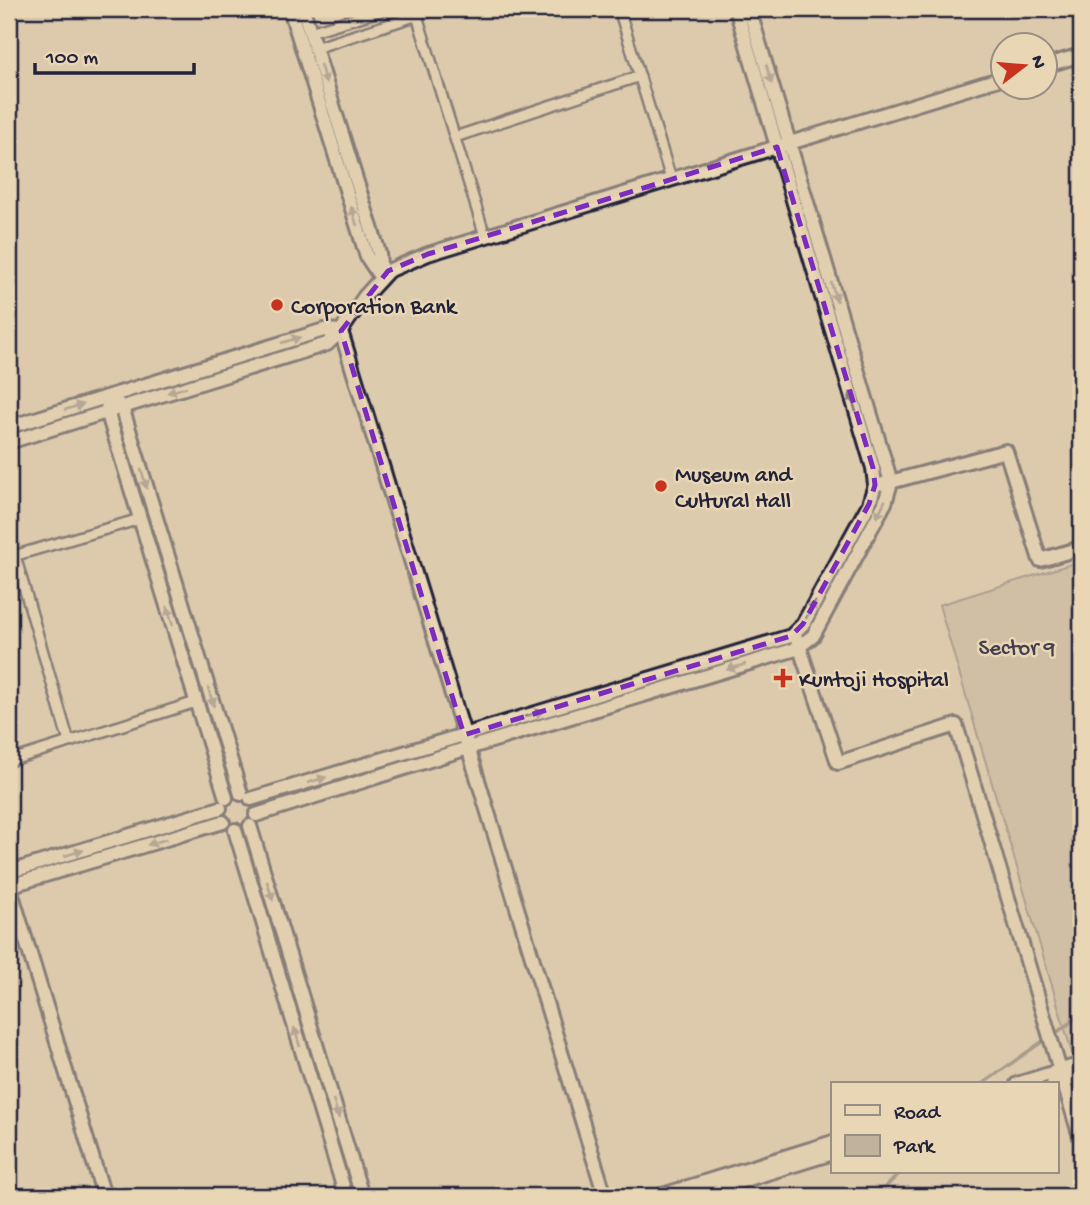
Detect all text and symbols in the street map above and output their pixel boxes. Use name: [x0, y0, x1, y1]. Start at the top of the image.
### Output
scale bar: [35, 32, 194, 76]
north arrow: [988, 32, 1058, 102]
text: 100 m: [45, 47, 98, 72]
text: N: [1024, 53, 1050, 71]
one-way arrow: [319, 64, 329, 85]
one-way arrow: [764, 64, 774, 85]
one-way arrow: [349, 205, 359, 226]
one-way arrow: [830, 281, 840, 302]
place label: Corporation Bank: [291, 295, 459, 322]
marker: Corporation Bank: [269, 297, 285, 313]
one-way arrow: [281, 335, 302, 345]
one-way arrow: [167, 385, 188, 396]
one-way arrow: [847, 390, 858, 412]
one-way arrow: [64, 402, 85, 412]
place label: Museum and Cultural Hall: [675, 463, 793, 516]
one-way arrow: [140, 469, 150, 490]
marker: Museum and Cultural Hall: [653, 478, 669, 494]
one-way arrow: [875, 499, 887, 519]
one-way arrow: [805, 600, 817, 620]
one-way arrow: [164, 605, 174, 626]
park label: Sector 9: [979, 636, 1056, 663]
one-way arrow: [726, 662, 747, 672]
marker: Kuntoji Hospital: [773, 668, 793, 688]
place label: Kuntoji Hospital: [799, 668, 949, 695]
one-way arrow: [207, 686, 217, 707]
one-way arrow: [524, 708, 545, 718]
one-way arrow: [306, 774, 327, 784]
one-way arrow: [147, 837, 168, 847]
one-way arrow: [64, 847, 85, 857]
one-way arrow: [265, 881, 275, 902]
one-way arrow: [292, 1026, 302, 1047]
legend: [831, 1082, 1058, 1174]
one-way arrow: [331, 1099, 341, 1120]
text: Road: [894, 1102, 942, 1127]
text: Park: [893, 1136, 937, 1161]

